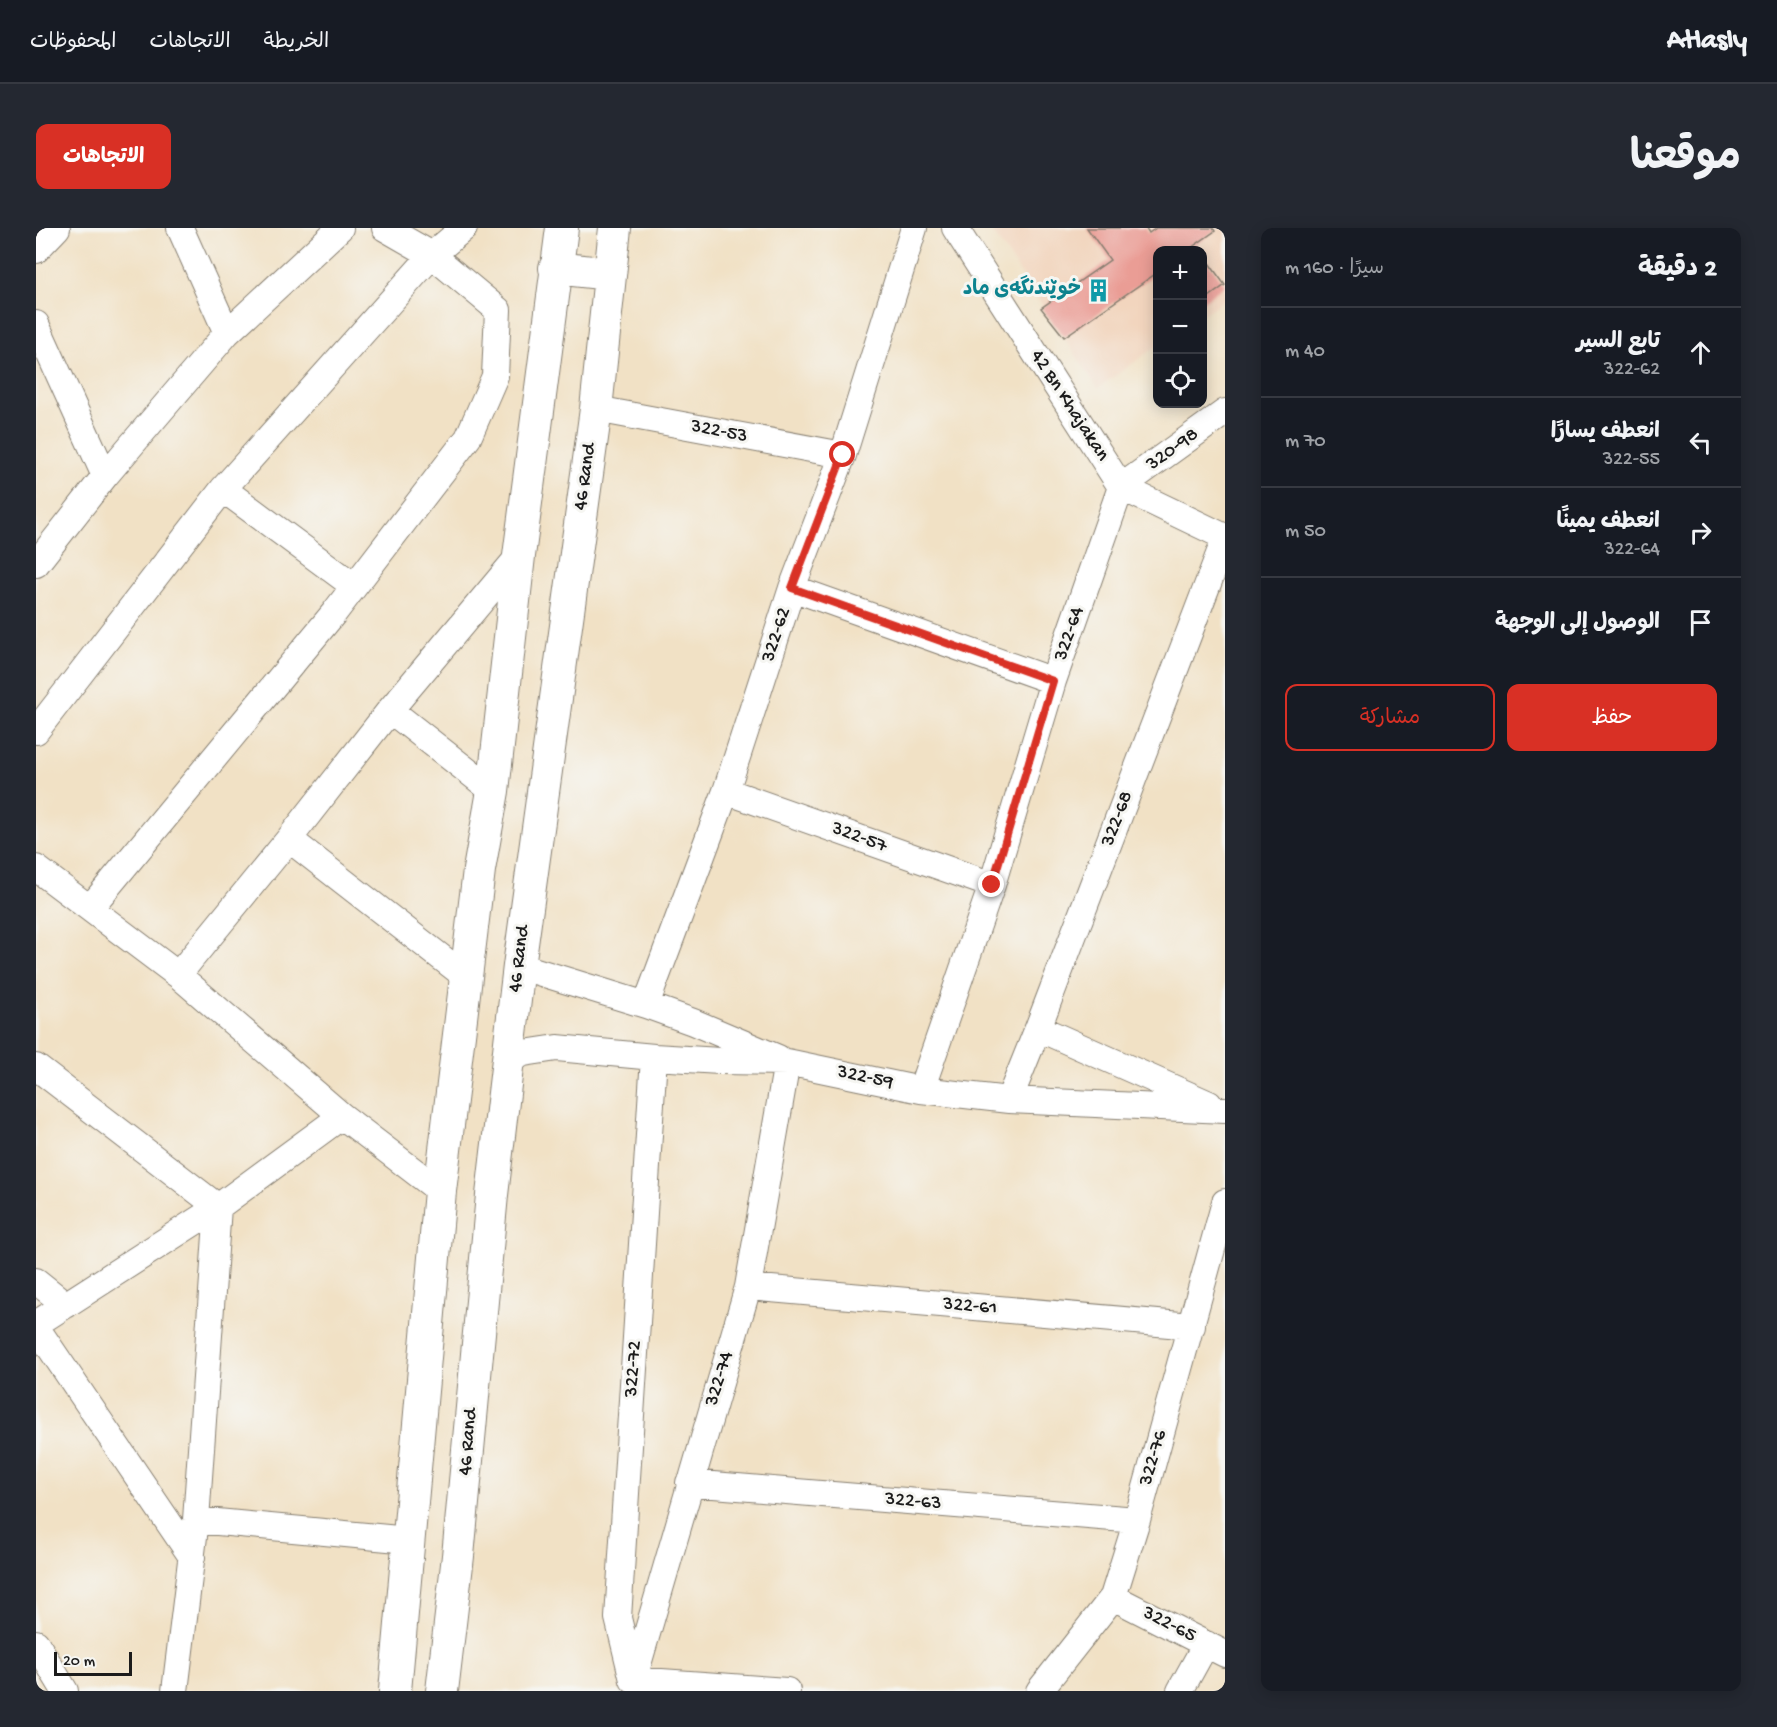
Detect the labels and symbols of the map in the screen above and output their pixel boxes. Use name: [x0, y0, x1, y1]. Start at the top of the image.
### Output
place label: خوێندنگەی ماد: [963, 275, 1081, 302]
building icon: خوێندنگەی ماد: [1086, 277, 1112, 303]
street label: 42 Bn Khajakan: [1025, 346, 1114, 466]
street label: 322-53: [688, 415, 749, 449]
street label: 320-98: [1142, 423, 1204, 477]
street label: 46 Rand: [570, 440, 602, 512]
route start: [829, 441, 855, 467]
street label: 322-64: [1050, 603, 1090, 665]
street label: 322-62: [757, 605, 797, 666]
street label: 322-68: [1097, 788, 1139, 851]
street label: 322-57: [827, 817, 890, 859]
route end: [978, 871, 1004, 897]
street label: 46 Rand: [504, 922, 536, 994]
street label: 322-59: [834, 1061, 895, 1095]
street label: 322-61: [941, 1293, 998, 1321]
street label: 322-72: [620, 1340, 647, 1399]
street label: 322-74: [701, 1348, 739, 1410]
street label: 46 Rand: [455, 1405, 484, 1476]
street label: 322-76: [1135, 1427, 1173, 1489]
street label: 322-63: [883, 1488, 942, 1516]
street label: 322-65: [1138, 1601, 1200, 1648]
scale bar: [54, 1649, 132, 1676]

